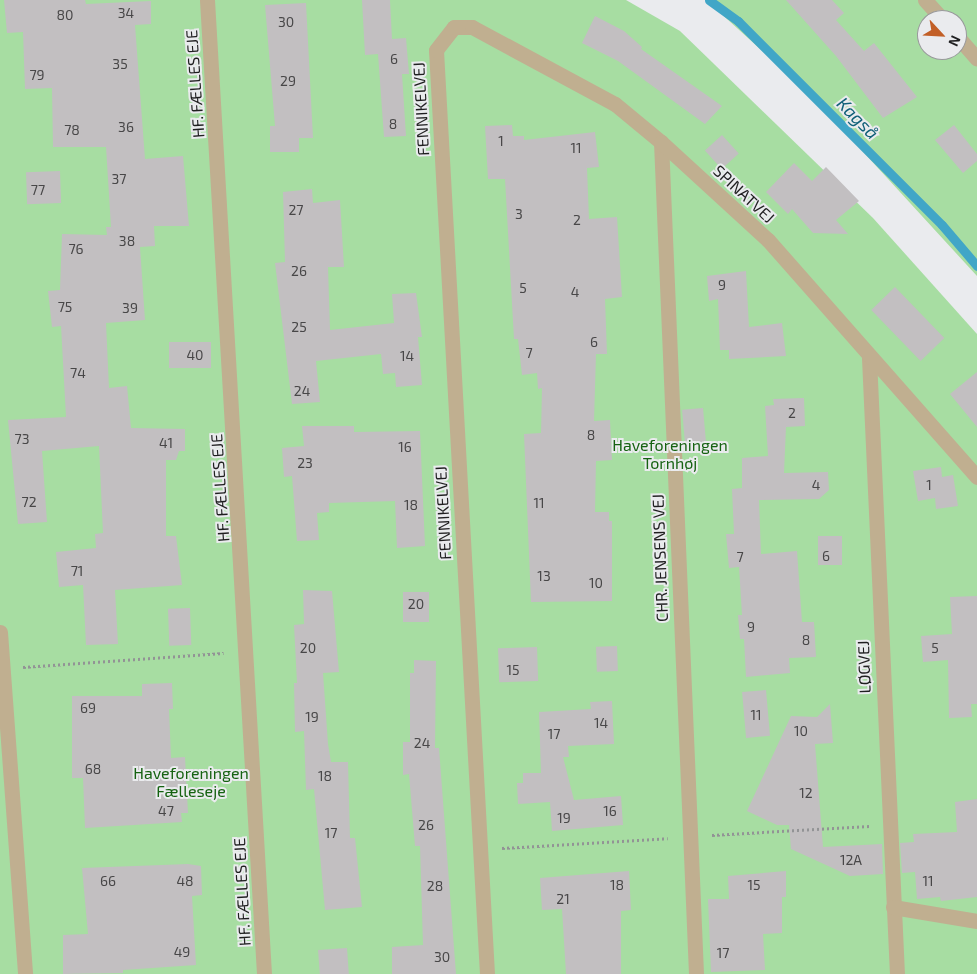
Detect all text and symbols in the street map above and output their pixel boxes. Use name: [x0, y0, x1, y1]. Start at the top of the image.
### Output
house number: 34: [118, 5, 134, 21]
house number: 80: [57, 7, 73, 23]
north arrow: [917, 10, 967, 60]
house number: 30: [278, 14, 294, 30]
street label: HF. FÆLLES EJE: [182, 29, 208, 139]
text: N: [945, 33, 965, 49]
house number: 6: [390, 51, 398, 67]
house number: 35: [112, 56, 128, 72]
street label: FENNIKELVEJ: [409, 62, 433, 156]
house number: 79: [29, 67, 45, 83]
house number: 29: [280, 73, 296, 89]
water label: Kagså: [833, 93, 883, 143]
house number: 8: [389, 116, 397, 132]
house number: 36: [118, 119, 134, 135]
house number: 78: [64, 122, 80, 138]
house number: 1: [498, 133, 504, 149]
house number: 11: [570, 140, 582, 156]
street label: SPINATVEJ: [710, 161, 778, 227]
house number: 37: [112, 171, 126, 187]
house number: 77: [31, 182, 45, 198]
house number: 27: [288, 202, 304, 218]
house number: 3: [515, 206, 523, 222]
house number: 2: [573, 212, 581, 228]
house number: 38: [119, 233, 135, 249]
house number: 76: [68, 241, 84, 257]
house number: 26: [291, 263, 307, 279]
house number: 9: [718, 277, 726, 293]
house number: 5: [519, 280, 527, 296]
house number: 4: [571, 284, 579, 300]
house number: 75: [58, 299, 72, 315]
house number: 39: [122, 300, 138, 316]
house number: 25: [291, 319, 307, 335]
house number: 6: [590, 334, 598, 350]
house number: 7: [525, 345, 533, 361]
house number: 40: [186, 347, 204, 363]
house number: 14: [400, 348, 414, 364]
house number: 74: [70, 365, 86, 381]
house number: 24: [294, 383, 310, 399]
house number: 2: [788, 405, 796, 421]
house number: 8: [587, 427, 595, 443]
house number: 73: [15, 431, 29, 447]
street label: HF. FÆLLES EJE: [207, 433, 233, 543]
house number: 41: [159, 435, 173, 451]
park label: Haveforeningen Tornhøj: [612, 435, 728, 473]
house number: 16: [398, 439, 412, 455]
house number: 23: [297, 455, 313, 471]
street label: FENNIKELVEJ: [431, 466, 455, 560]
house number: 4: [812, 477, 820, 493]
house number: 1: [926, 477, 932, 493]
street label: CHR. JENSENS VEJ: [648, 493, 672, 623]
house number: 72: [21, 494, 37, 510]
house number: 11: [533, 495, 545, 511]
house number: 18: [404, 497, 418, 513]
house number: 6: [822, 548, 830, 564]
house number: 7: [736, 549, 744, 565]
house number: 71: [71, 563, 83, 579]
house number: 13: [537, 568, 551, 584]
house number: 10: [589, 575, 603, 591]
house number: 20: [408, 596, 424, 612]
house number: 9: [747, 619, 755, 635]
house number: 8: [802, 632, 810, 648]
house number: 20: [300, 640, 316, 656]
street label: LØGVEJ: [853, 640, 875, 694]
house number: 5: [931, 640, 939, 656]
house number: 15: [506, 662, 520, 678]
house number: 69: [80, 700, 96, 716]
house number: 11: [750, 707, 762, 723]
house number: 19: [305, 709, 319, 725]
house number: 14: [594, 715, 608, 731]
house number: 10: [794, 723, 808, 739]
house number: 17: [548, 726, 560, 742]
house number: 24: [414, 735, 430, 751]
house number: 68: [85, 761, 101, 777]
park label: Haveforeningen Fælleseje: [133, 763, 249, 801]
house number: 18: [318, 768, 332, 784]
house number: 12: [799, 785, 813, 801]
house number: 47: [158, 803, 174, 819]
house number: 16: [603, 803, 617, 819]
house number: 19: [557, 810, 571, 826]
house number: 26: [418, 817, 434, 833]
house number: 17: [325, 825, 337, 841]
street label: HF. FÆLLES EJE: [230, 837, 254, 947]
house number: 12A: [840, 852, 862, 868]
house number: 66: [100, 873, 116, 889]
house number: 48: [176, 873, 194, 889]
house number: 11: [922, 873, 934, 889]
house number: 18: [610, 877, 624, 893]
house number: 15: [747, 877, 761, 893]
house number: 28: [427, 878, 443, 894]
house number: 21: [556, 891, 570, 907]
house number: 49: [174, 944, 190, 960]
house number: 17: [717, 945, 729, 961]
house number: 30: [434, 949, 450, 965]

